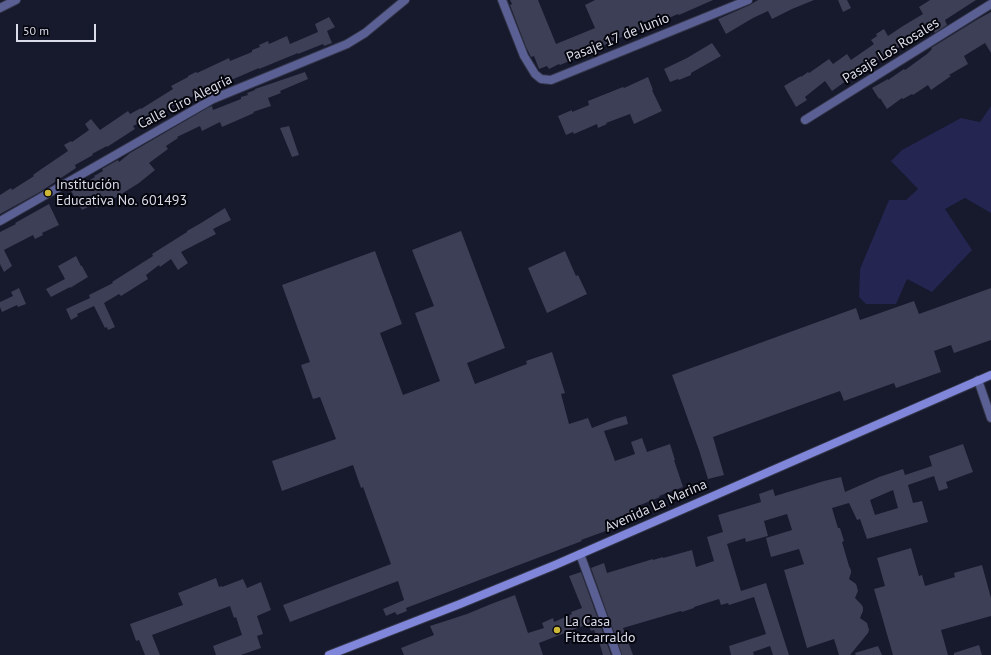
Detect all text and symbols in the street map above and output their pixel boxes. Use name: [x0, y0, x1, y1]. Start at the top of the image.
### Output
street label: Pasaje 17 de Junio: [564, 10, 672, 66]
street label: Pasaje Los Rosales: [840, 15, 942, 87]
scale bar: [18, 16, 98, 42]
text: 50 m: [23, 23, 49, 38]
street label: Calle Ciro Alegría: [135, 71, 235, 133]
place label: Institución Educativa No. 601493: [56, 177, 187, 210]
marker: Institución Educativa No. 601493: [43, 188, 53, 198]
street label: Avenida La Marina: [602, 476, 710, 536]
place label: La Casa Fitzcarraldo: [565, 614, 636, 646]
marker: La Casa Fitzcarraldo: [552, 625, 562, 635]

